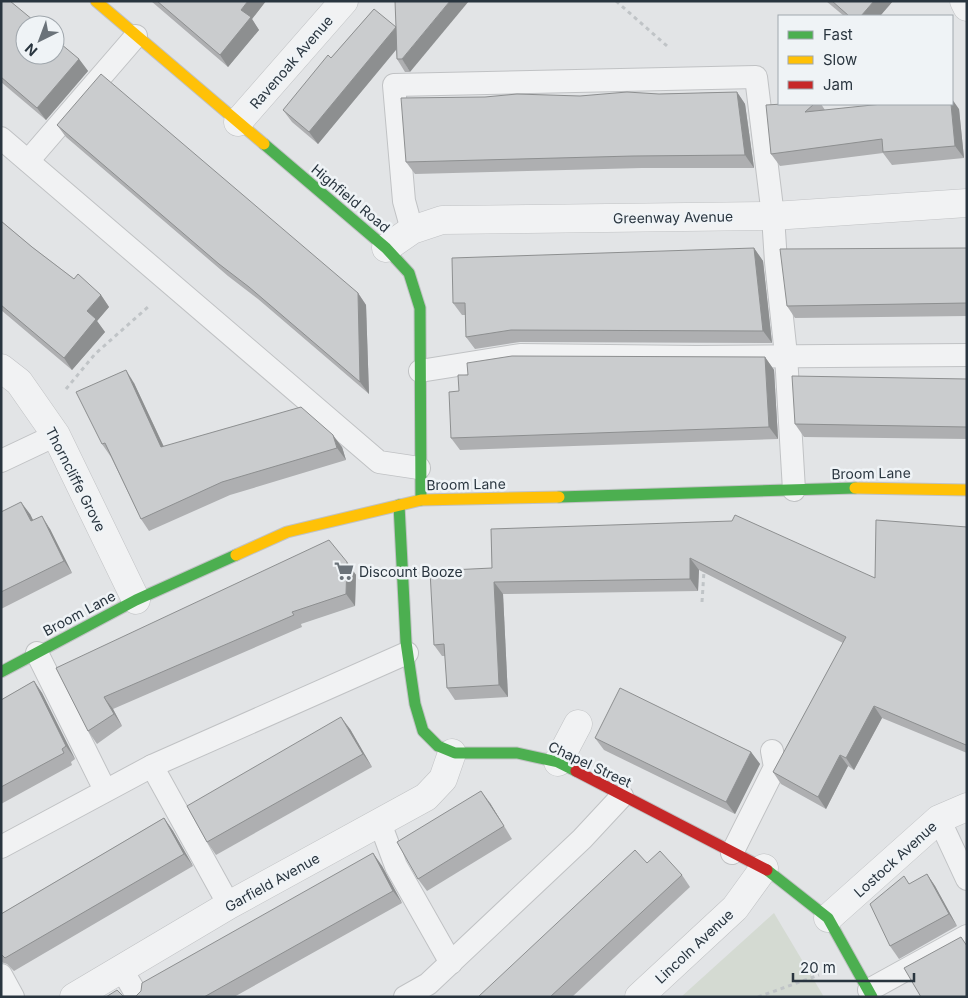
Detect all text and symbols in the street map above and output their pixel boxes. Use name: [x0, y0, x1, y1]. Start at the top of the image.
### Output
street label: Ravenoak Avenue: [246, 12, 336, 112]
north arrow: [15, 15, 65, 65]
legend: [778, 15, 953, 105]
text: Fast: [823, 25, 853, 44]
text: N: [21, 40, 41, 60]
text: Slow: [823, 50, 857, 69]
text: Jam: [823, 75, 853, 94]
street label: Highfield Road: [308, 160, 394, 236]
street label: Greenway Avenue: [613, 207, 733, 227]
street label: Thorncliffe Grove: [42, 424, 110, 534]
street label: Broom Lane: [831, 464, 911, 482]
street label: Broom Lane: [426, 475, 506, 493]
supermarket icon: Discount Booze: [333, 560, 355, 582]
place label: Discount Booze: [359, 563, 463, 580]
street label: Broom Lane: [40, 587, 118, 639]
street label: Chapel Street: [546, 737, 635, 791]
street label: Lostock Avenue: [850, 817, 940, 901]
street label: Garfield Avenue: [222, 849, 322, 915]
street label: Lincoln Avenue: [651, 905, 737, 987]
scale bar: [793, 950, 914, 982]
text: 20 m: [800, 958, 836, 977]

